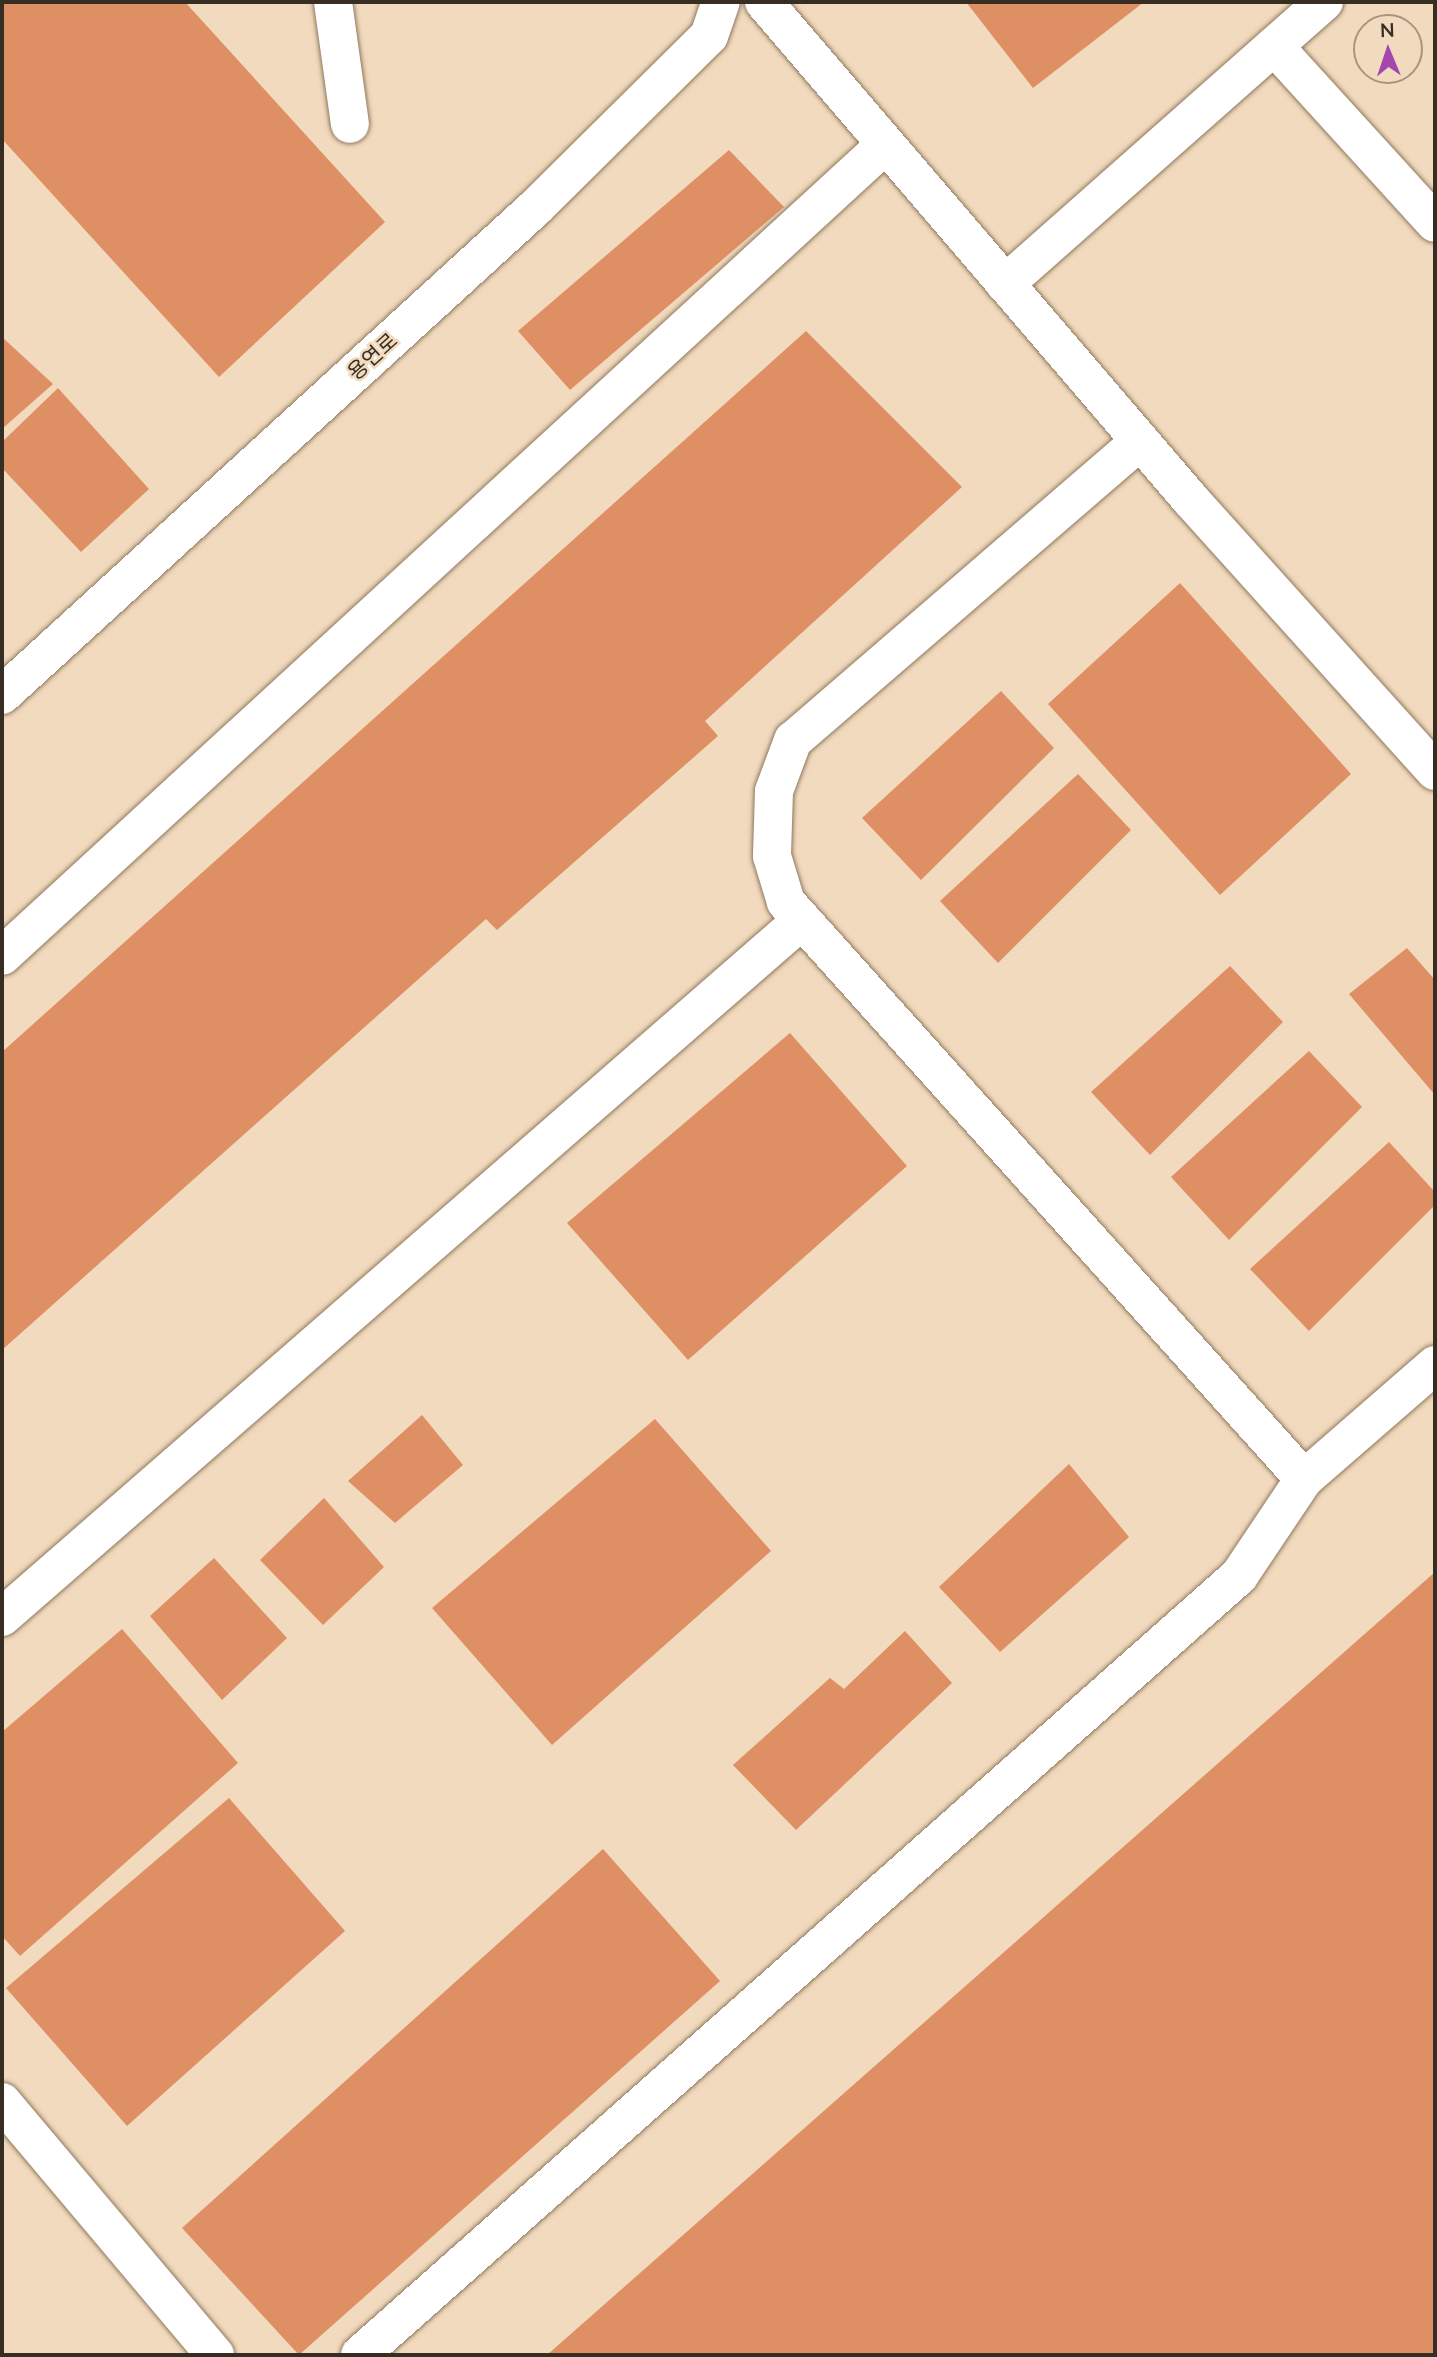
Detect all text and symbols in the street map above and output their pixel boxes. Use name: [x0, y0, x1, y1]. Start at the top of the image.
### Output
north arrow: [1353, 14, 1423, 84]
text: N: [1380, 18, 1395, 41]
street label: 용연로: [342, 327, 402, 385]

